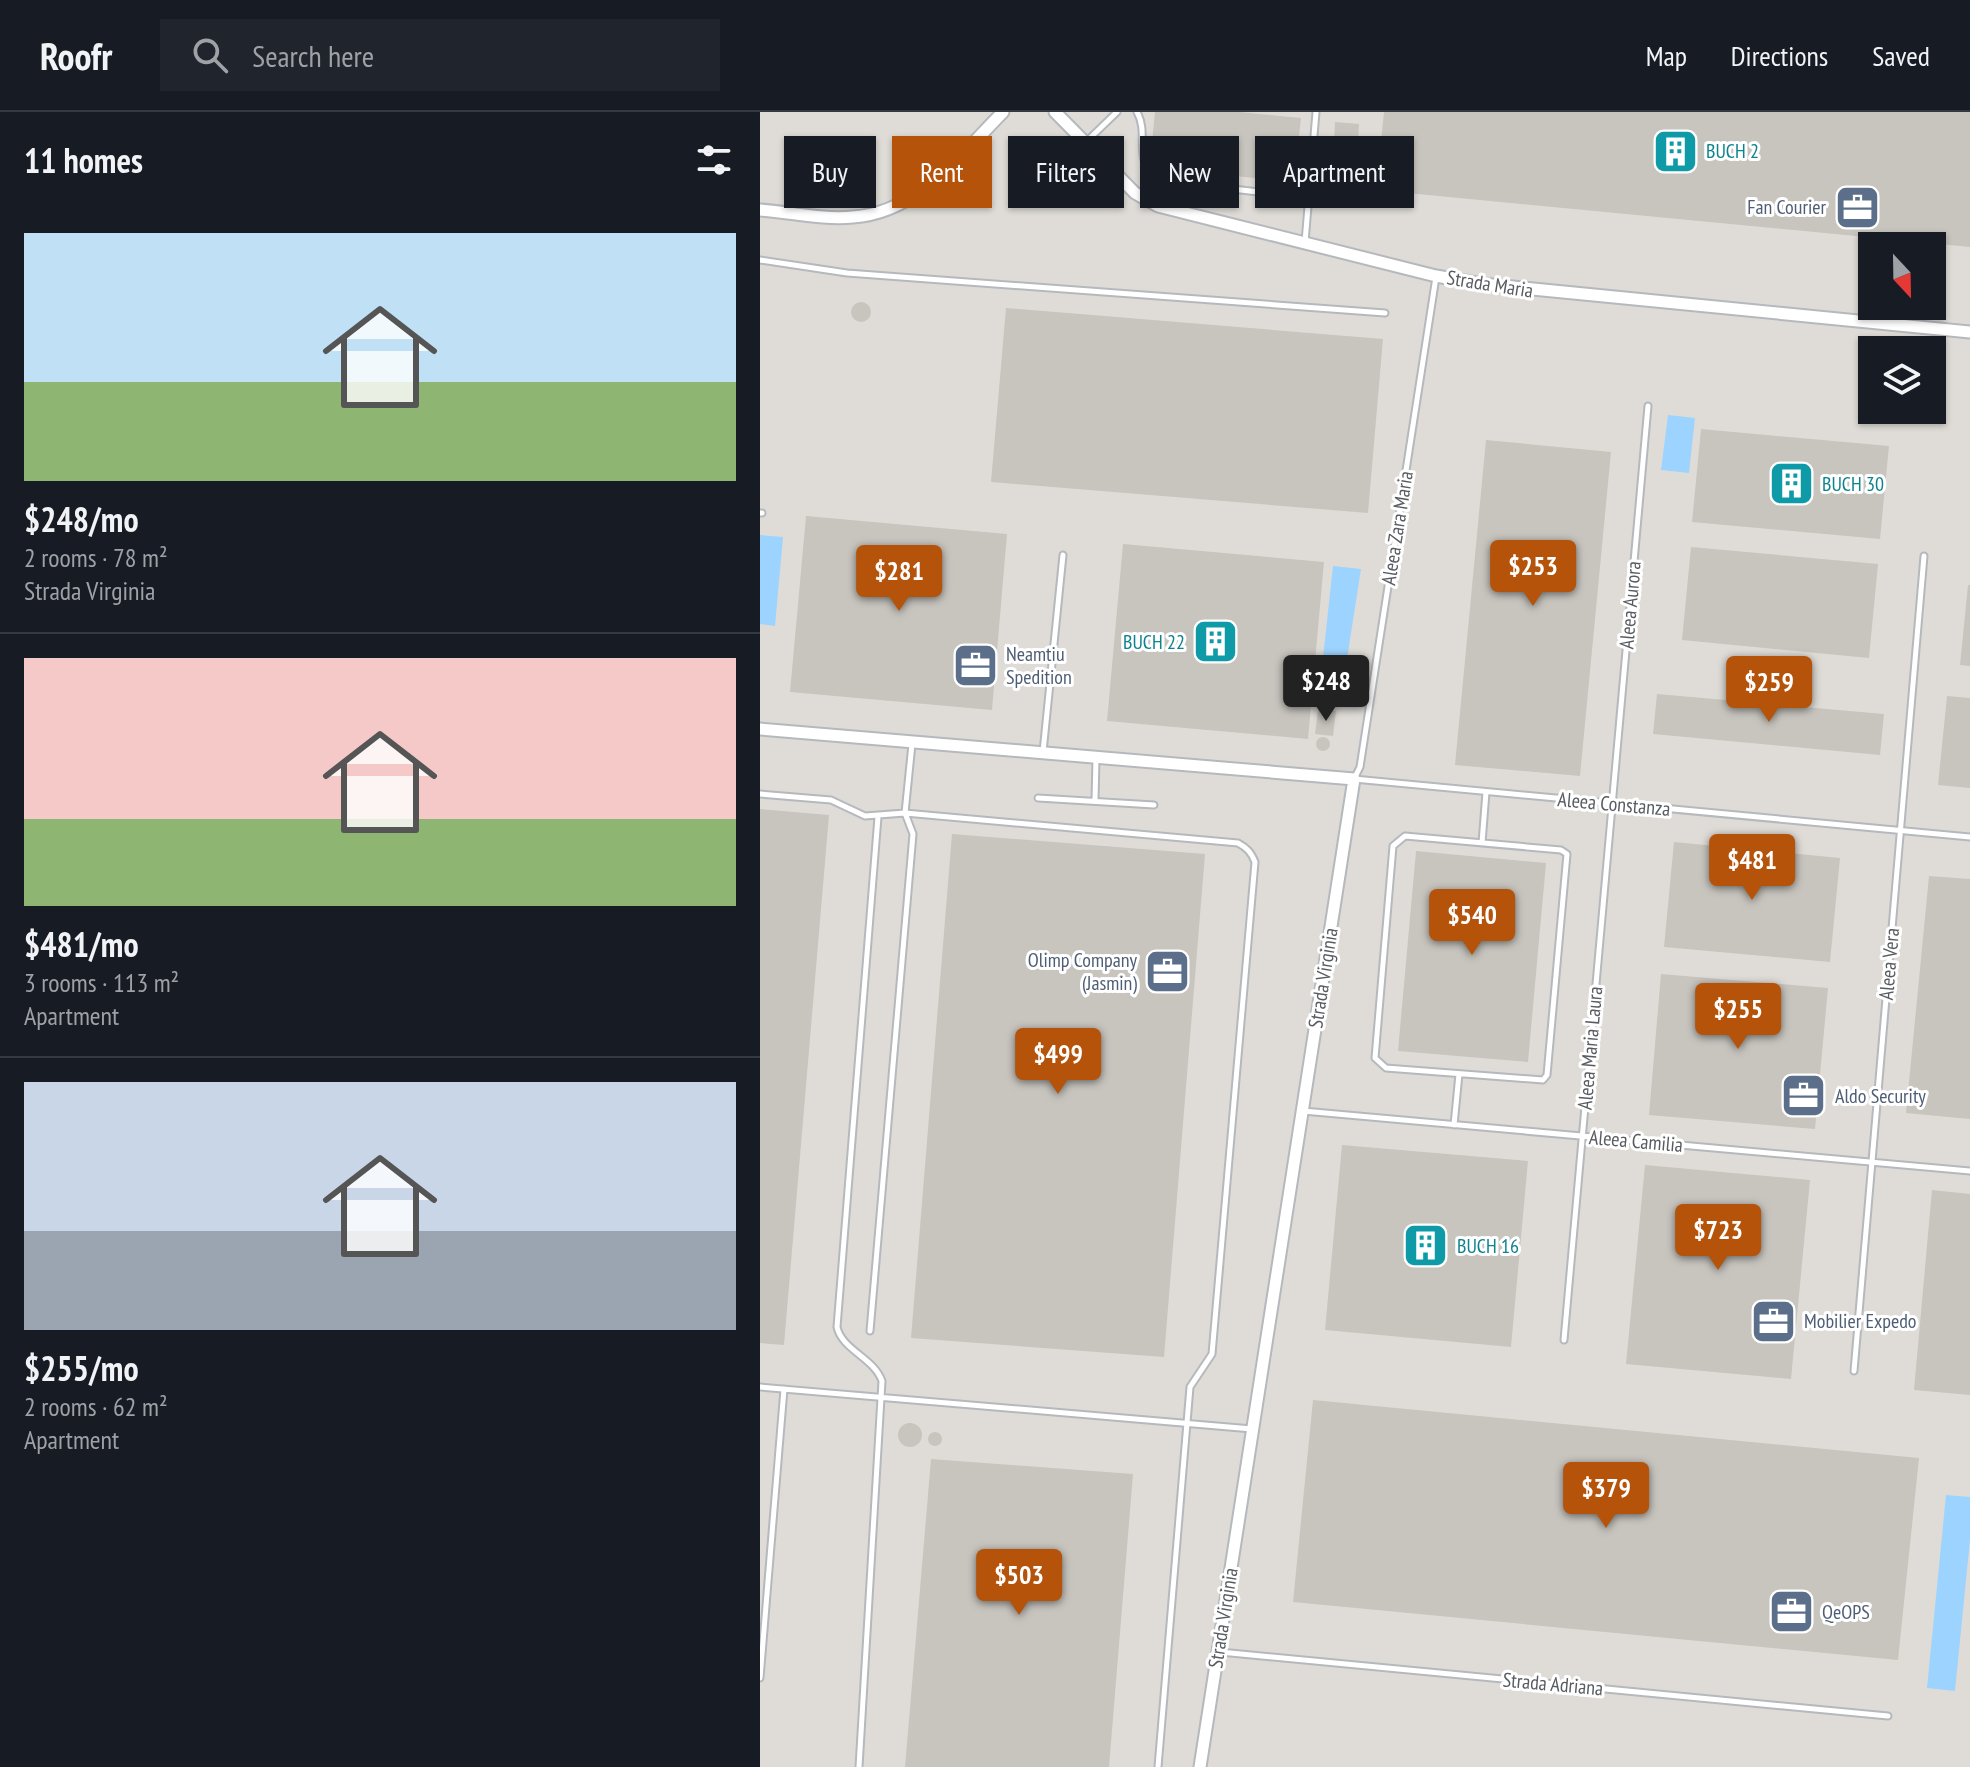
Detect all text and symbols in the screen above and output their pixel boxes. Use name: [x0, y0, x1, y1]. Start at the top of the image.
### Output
search box: [160, 19, 720, 91]
text: Roofr: [40, 31, 112, 80]
icon: search: [188, 33, 232, 77]
text: Search here: [252, 36, 374, 75]
text: Map: [1646, 37, 1687, 74]
text: Directions: [1731, 37, 1828, 74]
text: Saved: [1872, 37, 1930, 74]
building icon: BUCH 2: [1651, 127, 1699, 175]
chip: Buy: [784, 136, 876, 208]
chip: Rent: [892, 136, 992, 208]
chip: Filters: [1008, 136, 1124, 208]
chip: New: [1140, 136, 1239, 208]
chip: Apartment: [1255, 136, 1414, 208]
text: 11 homes: [24, 138, 143, 182]
icon: filters: [692, 138, 736, 182]
place label: BUCH 2: [1706, 138, 1759, 164]
office icon: Fan Courier: [1833, 183, 1881, 231]
place label: Fan Courier: [1747, 194, 1827, 220]
north arrow: [1858, 232, 1946, 320]
map controls: [1858, 232, 1946, 424]
street label: Strada Maria: [1445, 264, 1535, 304]
icon: home: [308, 285, 452, 429]
button: layers: [1858, 336, 1946, 424]
building icon: BUCH 30: [1767, 460, 1815, 508]
street label: Aleea Zara Maria: [1375, 469, 1419, 587]
place label: BUCH 30: [1822, 471, 1884, 497]
text: $248/mo: [24, 497, 139, 541]
pin: $253: [1486, 540, 1580, 608]
text: 2 rooms · 78 m²: [24, 541, 168, 574]
pin: $281: [852, 545, 946, 613]
text: $253: [1508, 549, 1558, 582]
text: $281: [874, 554, 924, 587]
street label: Aleea Aurora: [1613, 560, 1647, 650]
text: Strada Virginia: [24, 574, 155, 607]
building icon: BUCH 22: [1192, 618, 1240, 666]
place label: BUCH 22: [1123, 629, 1185, 655]
office icon: Neamtiu Spedition: [951, 641, 999, 689]
place label: Neamtiu Spedition: [1006, 641, 1072, 690]
pin: $248: [1279, 655, 1373, 723]
pin: $259: [1722, 656, 1816, 724]
text: $248: [1301, 664, 1351, 697]
text: $259: [1744, 665, 1794, 698]
icon: home: [308, 710, 452, 854]
street label: Aleea Constanza: [1557, 786, 1671, 822]
pin: $481: [1705, 834, 1799, 902]
text: $481: [1727, 843, 1777, 876]
pin: $540: [1425, 889, 1519, 957]
text: $540: [1447, 898, 1497, 931]
text: $481/mo: [24, 922, 139, 966]
street label: Strada Virginia: [1302, 926, 1344, 1030]
street label: Aleea Vera: [1873, 927, 1905, 1001]
place label: Olimp Company (Jasmin): [1028, 947, 1137, 996]
office icon: Olimp Company (Jasmin): [1144, 948, 1192, 996]
text: 3 rooms · 113 m²: [24, 966, 179, 999]
pin: $255: [1691, 983, 1785, 1051]
street label: Aleea Maria Laura: [1572, 985, 1608, 1111]
text: $255: [1713, 992, 1763, 1025]
text: Apartment: [24, 999, 119, 1032]
pin: $499: [1011, 1028, 1105, 1096]
text: $499: [1033, 1037, 1083, 1070]
office icon: Aldo Security: [1780, 1072, 1828, 1120]
place label: Aldo Security: [1835, 1083, 1926, 1109]
street label: Aleea Camilia: [1588, 1124, 1684, 1158]
icon: home: [308, 1134, 452, 1278]
pin: $723: [1671, 1204, 1765, 1272]
text: $723: [1693, 1213, 1743, 1246]
building icon: BUCH 16: [1402, 1222, 1450, 1270]
place label: BUCH 16: [1457, 1233, 1519, 1259]
office icon: Mobilier Expedo: [1749, 1297, 1797, 1345]
place label: Mobilier Expedo: [1804, 1308, 1916, 1334]
text: $255/mo: [24, 1346, 139, 1390]
text: 2 rooms · 62 m²: [24, 1390, 168, 1423]
text: Apartment: [24, 1423, 119, 1456]
pin: $379: [1559, 1462, 1653, 1530]
text: $379: [1581, 1471, 1631, 1504]
pin: $503: [972, 1549, 1066, 1617]
text: $503: [994, 1558, 1044, 1591]
street label: Strada Virginia: [1202, 1566, 1244, 1670]
office icon: QeOPS: [1767, 1588, 1815, 1636]
place label: QeOPS: [1822, 1599, 1870, 1625]
street label: Strada Adriana: [1502, 1667, 1604, 1701]

